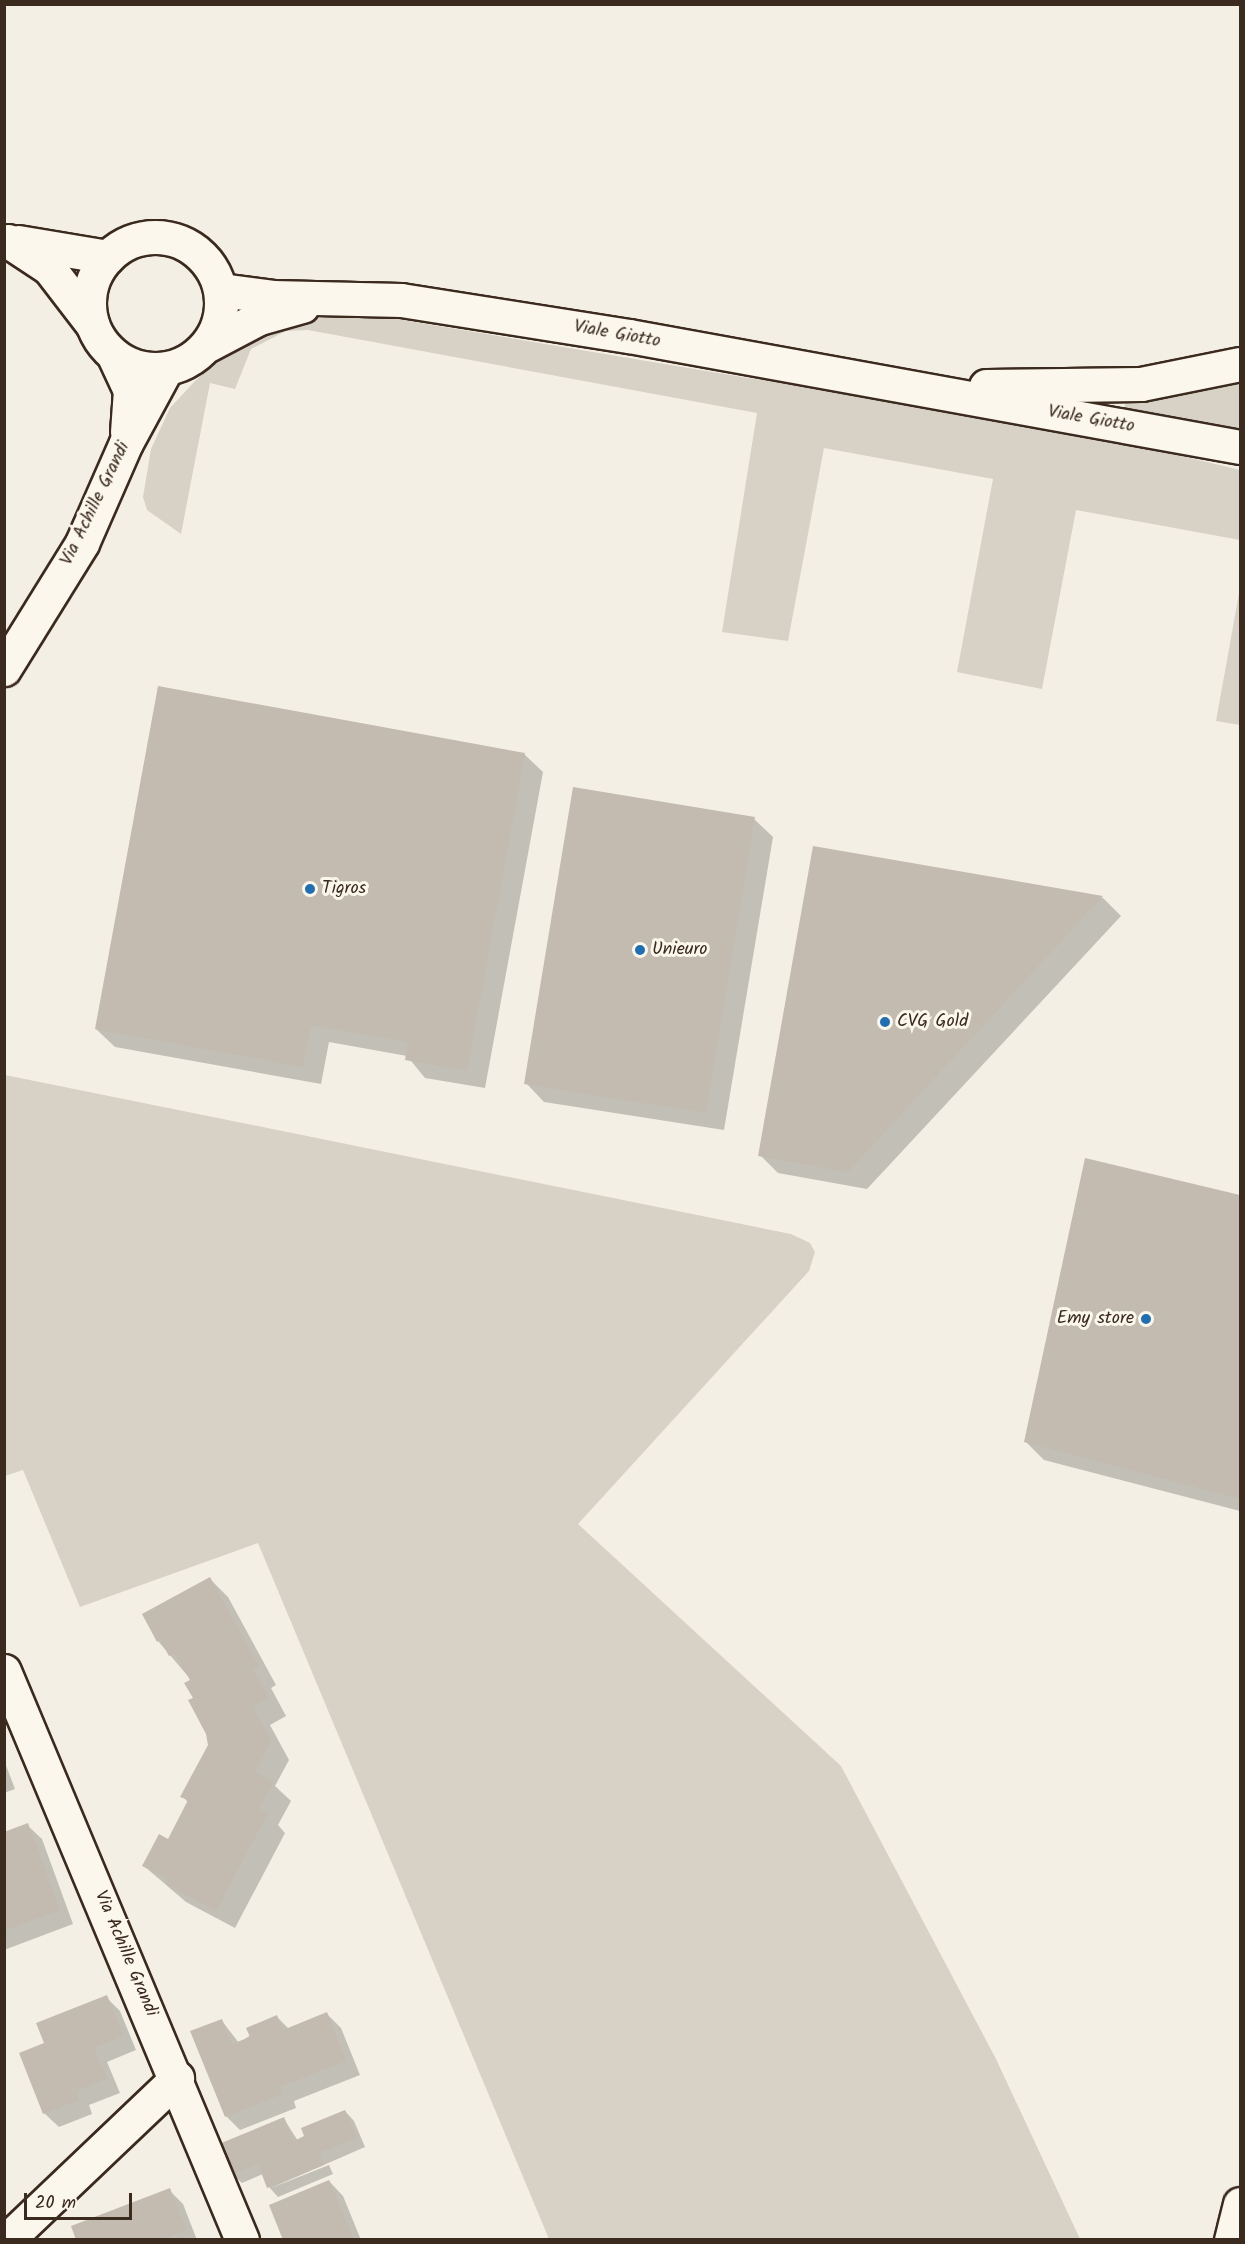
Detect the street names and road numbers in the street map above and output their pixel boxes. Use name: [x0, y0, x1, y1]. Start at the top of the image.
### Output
street label: Viale Giotto: [572, 317, 662, 353]
street label: Viale Giotto: [1046, 402, 1136, 438]
street label: Via Achille Grandi: [57, 439, 135, 569]
street label: Via Achille Grandi: [89, 1888, 161, 2020]

